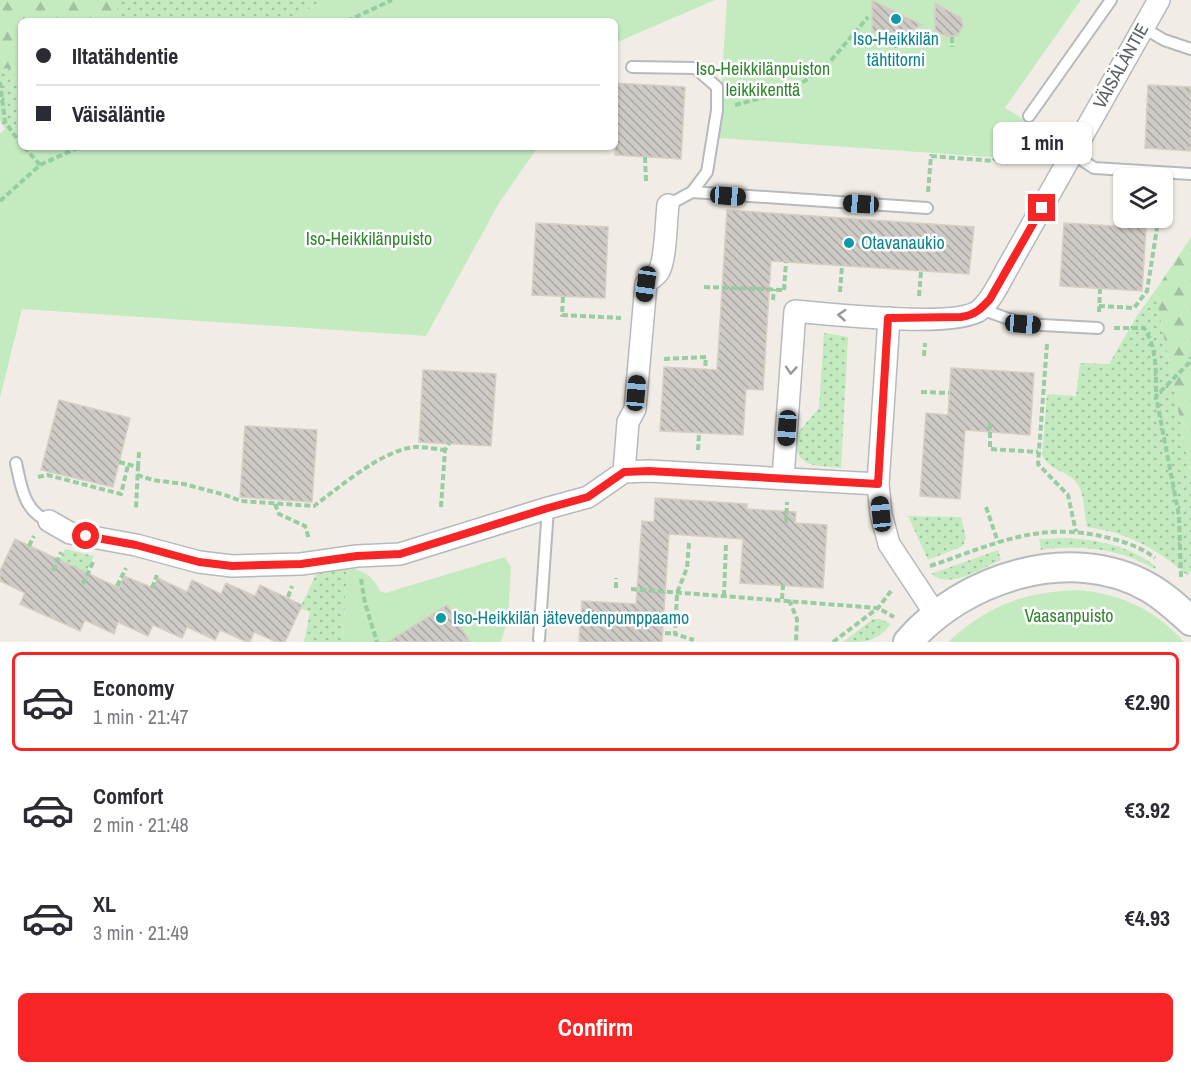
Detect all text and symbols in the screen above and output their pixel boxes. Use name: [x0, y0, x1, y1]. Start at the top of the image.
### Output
marker: Iso-Heikkilän tähtitorni: [889, 12, 903, 26]
street label: VÄISÄLÄNTIE: [1087, 19, 1154, 113]
place label: Iso-Heikkilän tähtitorni: [853, 26, 939, 72]
text: Iltatähdentie: [72, 41, 178, 71]
park label: Iso-Heikkilänpuiston leikkikenttä: [696, 56, 830, 102]
text: Väisäläntie: [72, 99, 165, 129]
callout: 1 min: [992, 121, 1092, 163]
text: 1 min: [1021, 129, 1064, 156]
map controls: [1113, 168, 1173, 228]
button: layers: [1113, 168, 1173, 228]
car: [709, 186, 747, 206]
car: [843, 194, 879, 214]
route end: [1028, 194, 1055, 221]
park label: Iso-Heikkilänpuisto: [306, 226, 432, 251]
place label: Otavanaukio: [861, 230, 945, 255]
marker: Otavanaukio: [842, 236, 856, 250]
car: [635, 265, 657, 303]
one-way arrow: [837, 308, 846, 321]
car: [1004, 314, 1042, 334]
one-way arrow: [785, 365, 798, 374]
car: [625, 374, 647, 412]
car: [777, 409, 797, 447]
car: [870, 495, 892, 533]
route start: [72, 522, 99, 549]
park label: Vaasanpuisto: [1024, 603, 1114, 628]
place label: Iso-Heikkilän jätevedenpumppaamo: [453, 605, 689, 630]
marker: Iso-Heikkilän jätevedenpumppaamo: [434, 611, 448, 625]
text: Economy: [93, 673, 174, 703]
icon: car: [21, 675, 75, 729]
text: €2.90: [1125, 687, 1170, 717]
text: 1 min · 21:47: [93, 703, 189, 730]
text: Comfort: [93, 781, 163, 811]
icon: car: [21, 783, 75, 837]
text: €3.92: [1125, 795, 1170, 825]
text: 2 min · 21:48: [93, 811, 189, 838]
text: XL: [93, 889, 116, 919]
icon: car: [21, 891, 75, 945]
text: €4.93: [1125, 903, 1170, 933]
text: 3 min · 21:49: [93, 919, 189, 946]
button: Confirm: [18, 993, 1173, 1062]

